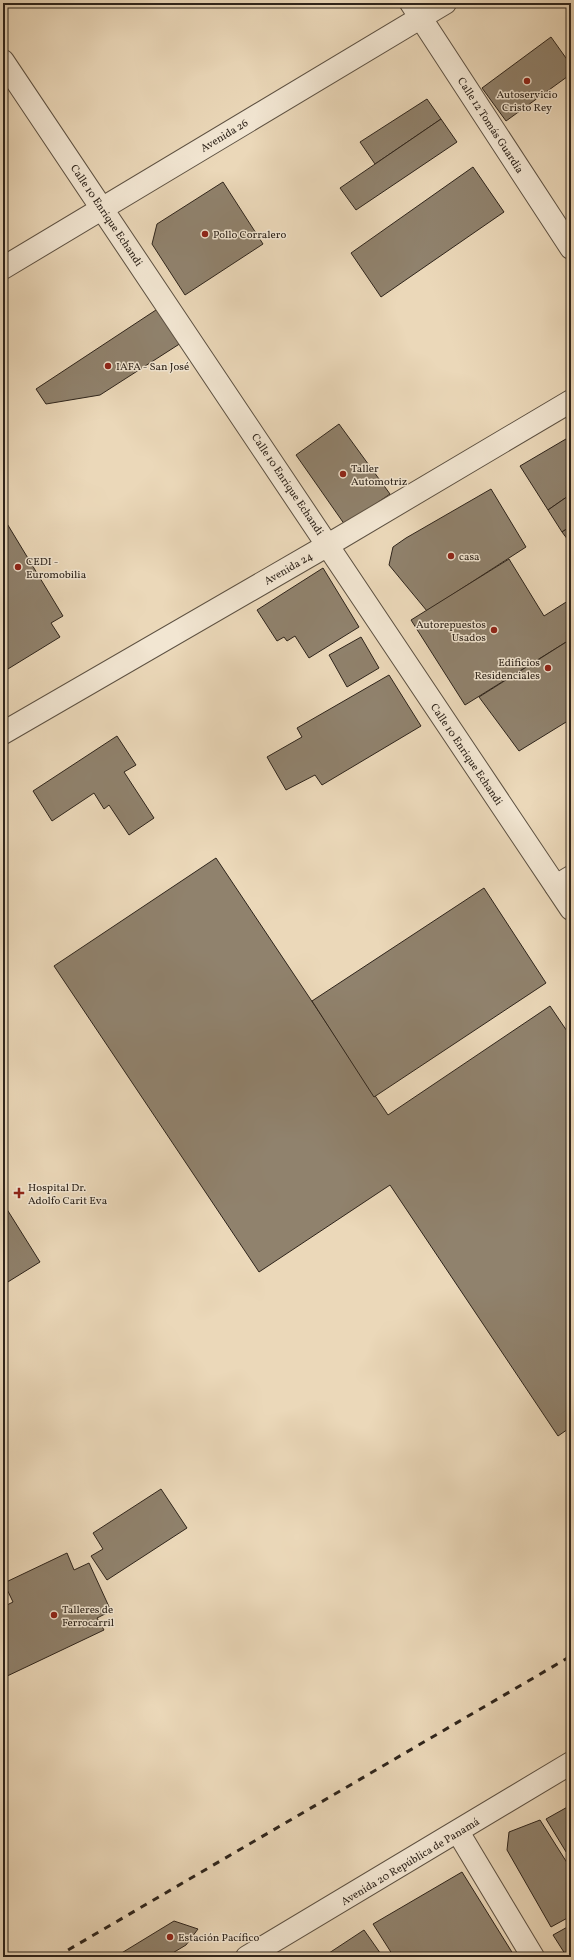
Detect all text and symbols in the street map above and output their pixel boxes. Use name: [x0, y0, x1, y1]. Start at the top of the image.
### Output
street label: Calle 12 Tomás Guardia: [453, 75, 527, 177]
marker: Autoservicio Cristo Rey: [522, 76, 532, 86]
place label: Autoservicio Cristo Rey: [496, 88, 558, 116]
street label: Avenida 26: [198, 116, 252, 156]
street label: Calle 10 Enrique Echandi: [66, 162, 145, 270]
place label: Pollo Corralero: [213, 228, 286, 243]
marker: Pollo Corralero: [200, 229, 210, 239]
place label: IAFA - San José: [116, 360, 189, 375]
marker: IAFA - San José: [103, 361, 113, 371]
street label: Calle 10 Enrique Echandi: [247, 431, 326, 539]
place label: Taller Automotriz: [351, 462, 408, 490]
marker: Taller Automotriz: [338, 469, 348, 479]
street label: Avenida 24: [262, 549, 316, 589]
place label: casa: [459, 550, 480, 565]
marker: casa: [446, 551, 456, 561]
place label: CEDI - Euromobilia: [26, 555, 87, 583]
marker: CEDI - Euromobilia: [13, 562, 23, 572]
place label: Autorepuestos Usados: [416, 618, 486, 646]
marker: Autorepuestos Usados: [489, 625, 499, 635]
place label: Edificios Residenciales: [475, 656, 540, 684]
marker: Edificios Residenciales: [543, 663, 553, 673]
street label: Calle 10 Enrique Echandi: [426, 701, 505, 809]
place label: Hospital Dr. Adolfo Carit Eva: [28, 1181, 108, 1209]
marker: Hospital Dr. Adolfo Carit Eva: [13, 1187, 25, 1199]
place label: Talleres de Ferrocarril: [62, 1603, 114, 1631]
marker: Talleres de Ferrocarril: [49, 1610, 59, 1620]
street label: Avenida 20 República de Panamá: [339, 1815, 483, 1910]
place label: Estación Pacífico: [178, 1931, 259, 1946]
marker: Estación Pacífico: [165, 1932, 175, 1942]

